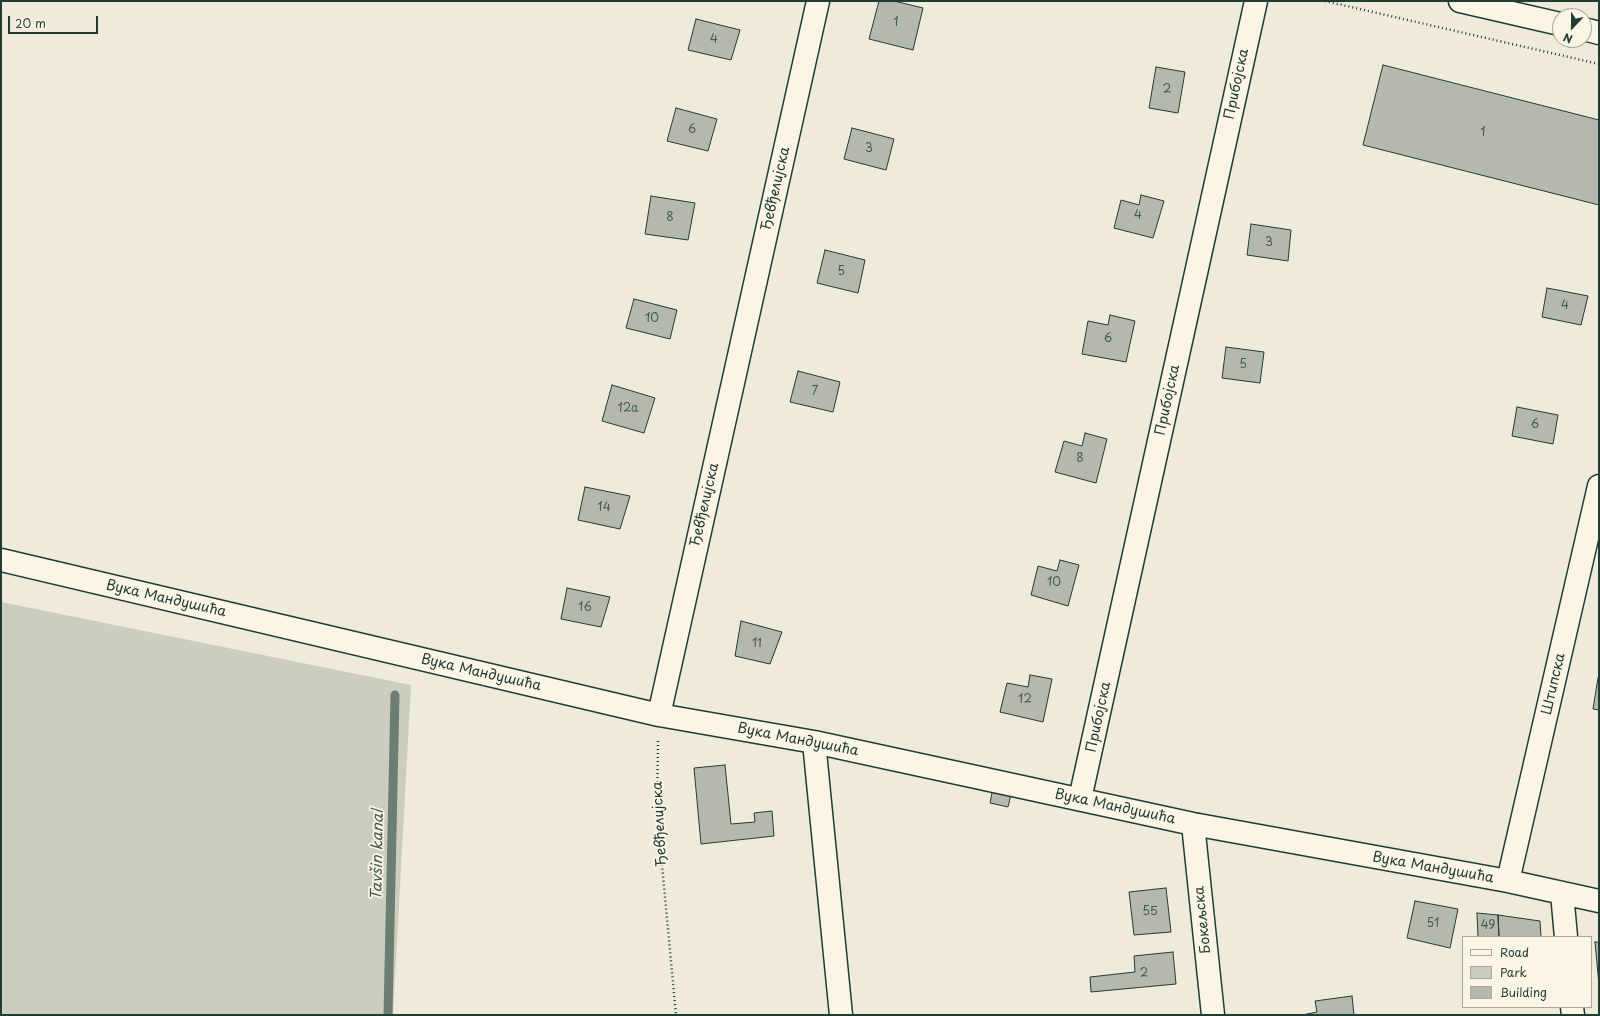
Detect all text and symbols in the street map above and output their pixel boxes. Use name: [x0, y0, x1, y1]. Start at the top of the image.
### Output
scale bar: [10, 8, 100, 34]
north arrow: [1552, 8, 1592, 48]
text: 20 m: [15, 14, 46, 32]
house number: 1: [893, 16, 899, 30]
text: N: [1560, 29, 1575, 48]
house number: 4: [710, 33, 718, 47]
street label: Прибојска: [1221, 47, 1253, 121]
house number: 2: [1163, 83, 1171, 97]
house number: 6: [688, 123, 696, 137]
house number: 1: [1480, 126, 1486, 140]
house number: 3: [865, 142, 873, 156]
street label: Ђевђелијска: [758, 145, 794, 233]
house number: 4: [1134, 209, 1142, 223]
house number: 8: [666, 211, 674, 225]
house number: 3: [1265, 236, 1273, 250]
house number: 5: [837, 265, 845, 279]
house number: 4: [1561, 299, 1569, 313]
house number: 10: [645, 312, 659, 326]
house number: 6: [1104, 332, 1112, 346]
house number: 5: [1239, 358, 1247, 372]
street label: Прибојска: [1152, 363, 1184, 437]
house number: 7: [812, 385, 818, 399]
house number: 12a: [617, 402, 639, 416]
house number: 6: [1531, 418, 1539, 432]
house number: 8: [1076, 452, 1084, 466]
street label: Ђевђелијска: [687, 461, 723, 549]
house number: 14: [597, 501, 611, 515]
house number: 10: [1047, 576, 1061, 590]
street label: Вука Мандушића: [104, 577, 228, 621]
house number: 16: [578, 601, 592, 615]
house number: 11: [752, 637, 762, 651]
street label: Вука Мандушића: [419, 651, 543, 695]
street label: Штипска: [1539, 652, 1569, 716]
street label: Прибојска: [1083, 680, 1115, 754]
house number: 12: [1018, 693, 1032, 707]
street label: Вука Мандушића: [736, 720, 860, 760]
street label: Ђевђелијска: [649, 781, 671, 867]
street label: Вука Мандушића: [1053, 786, 1177, 828]
water label: Tavšin kanal: [368, 809, 388, 901]
street label: Вука Мандушића: [1371, 849, 1495, 887]
street label: Бокељска: [1191, 885, 1215, 955]
house number: 55: [1142, 905, 1158, 919]
house number: 51: [1427, 917, 1439, 931]
house number: 49: [1481, 919, 1495, 933]
legend: [1462, 936, 1592, 1008]
text: Road: [1500, 943, 1529, 961]
text: Park: [1500, 963, 1527, 981]
house number: 2: [1140, 967, 1148, 981]
text: Building: [1500, 983, 1547, 1001]

